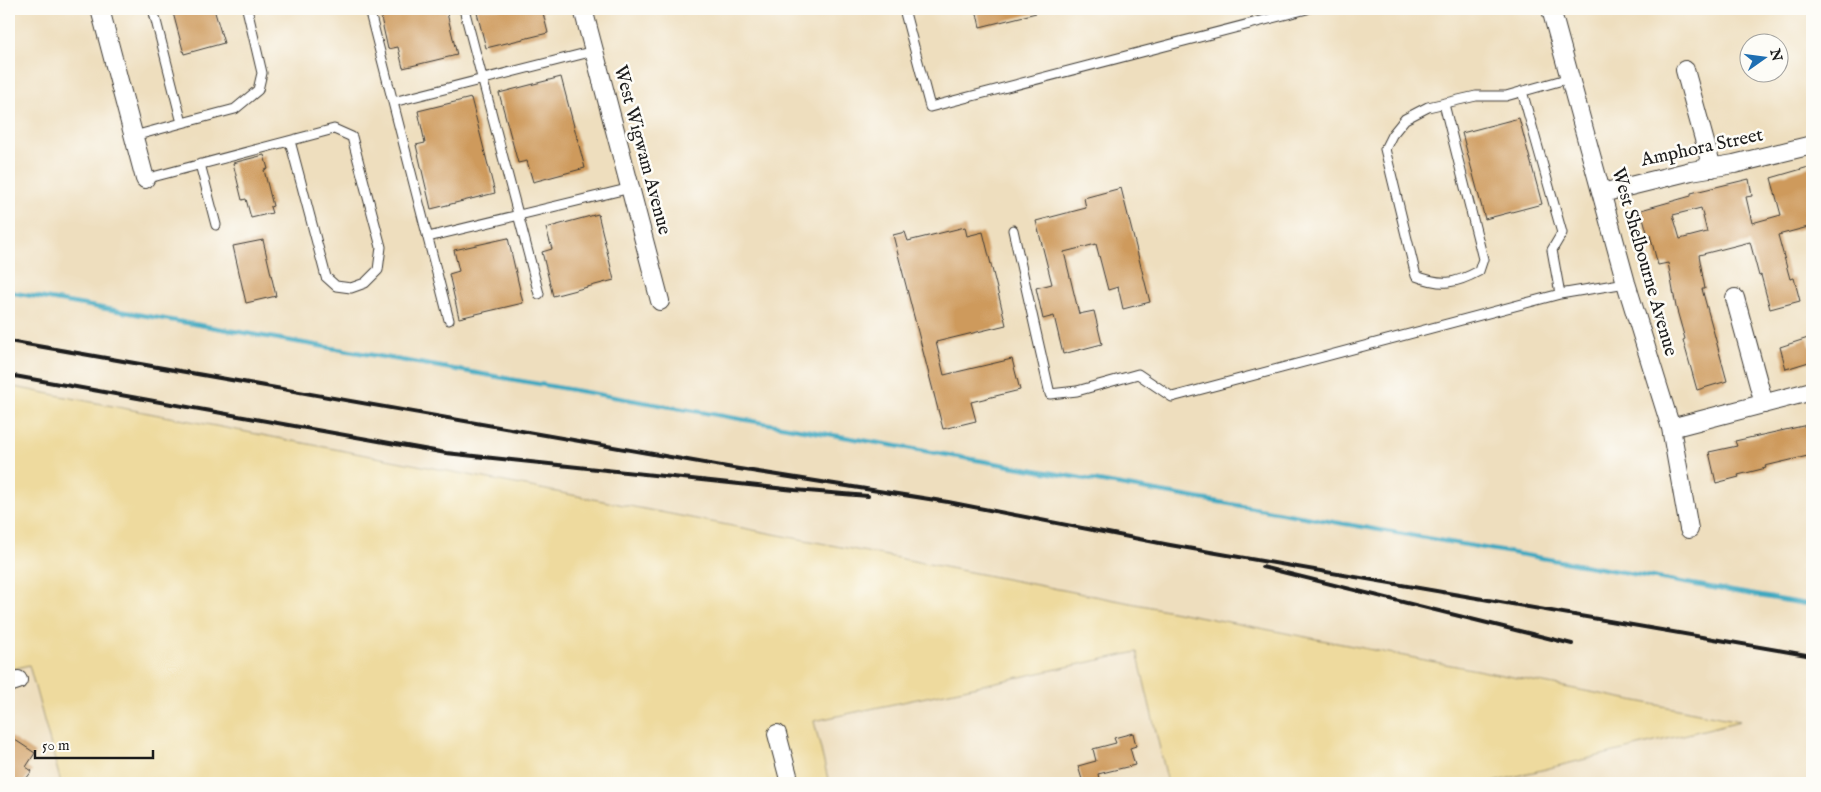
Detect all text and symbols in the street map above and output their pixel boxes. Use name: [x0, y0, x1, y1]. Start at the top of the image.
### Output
north arrow: [1738, 32, 1788, 82]
text: N: [1765, 46, 1786, 63]
street label: West Wigwam Avenue: [608, 63, 676, 238]
street label: Amphora Street: [1638, 123, 1766, 173]
street label: West Shelbourne Avenue: [1606, 165, 1683, 359]
scale bar: [35, 727, 152, 759]
text: 50 m: [42, 736, 70, 755]

